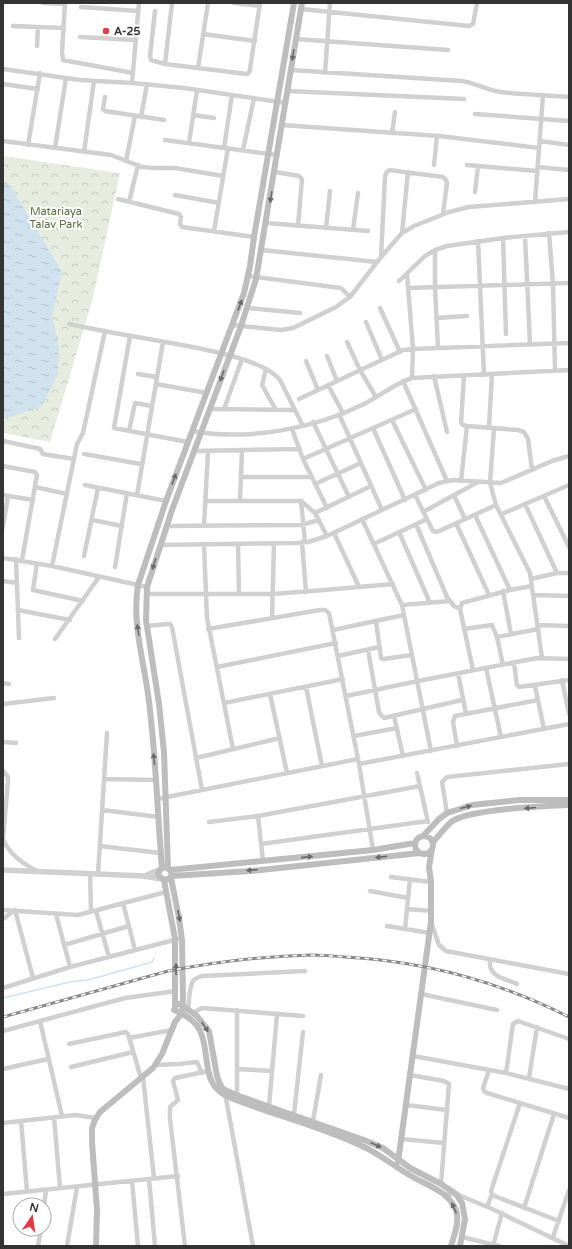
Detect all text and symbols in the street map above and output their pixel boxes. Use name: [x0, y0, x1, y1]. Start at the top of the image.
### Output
place label: A-25: [114, 25, 140, 38]
marker: A-25: [101, 26, 111, 36]
one-way arrow: [290, 49, 296, 61]
one-way arrow: [267, 191, 273, 204]
park label: Matariaya Talav Park: [29, 205, 83, 231]
one-way arrow: [238, 298, 244, 310]
one-way arrow: [219, 371, 225, 383]
one-way arrow: [172, 472, 178, 484]
one-way arrow: [151, 559, 157, 571]
one-way arrow: [135, 624, 141, 636]
one-way arrow: [151, 753, 158, 765]
one-way arrow: [459, 803, 472, 809]
one-way arrow: [524, 804, 536, 811]
one-way arrow: [301, 853, 313, 860]
one-way arrow: [375, 854, 387, 860]
one-way arrow: [246, 867, 258, 874]
one-way arrow: [176, 910, 182, 923]
one-way arrow: [173, 962, 179, 975]
one-way arrow: [202, 1021, 209, 1033]
one-way arrow: [370, 1142, 381, 1148]
north arrow: [12, 1197, 52, 1237]
text: N: [28, 1200, 40, 1215]
one-way arrow: [451, 1203, 457, 1214]

